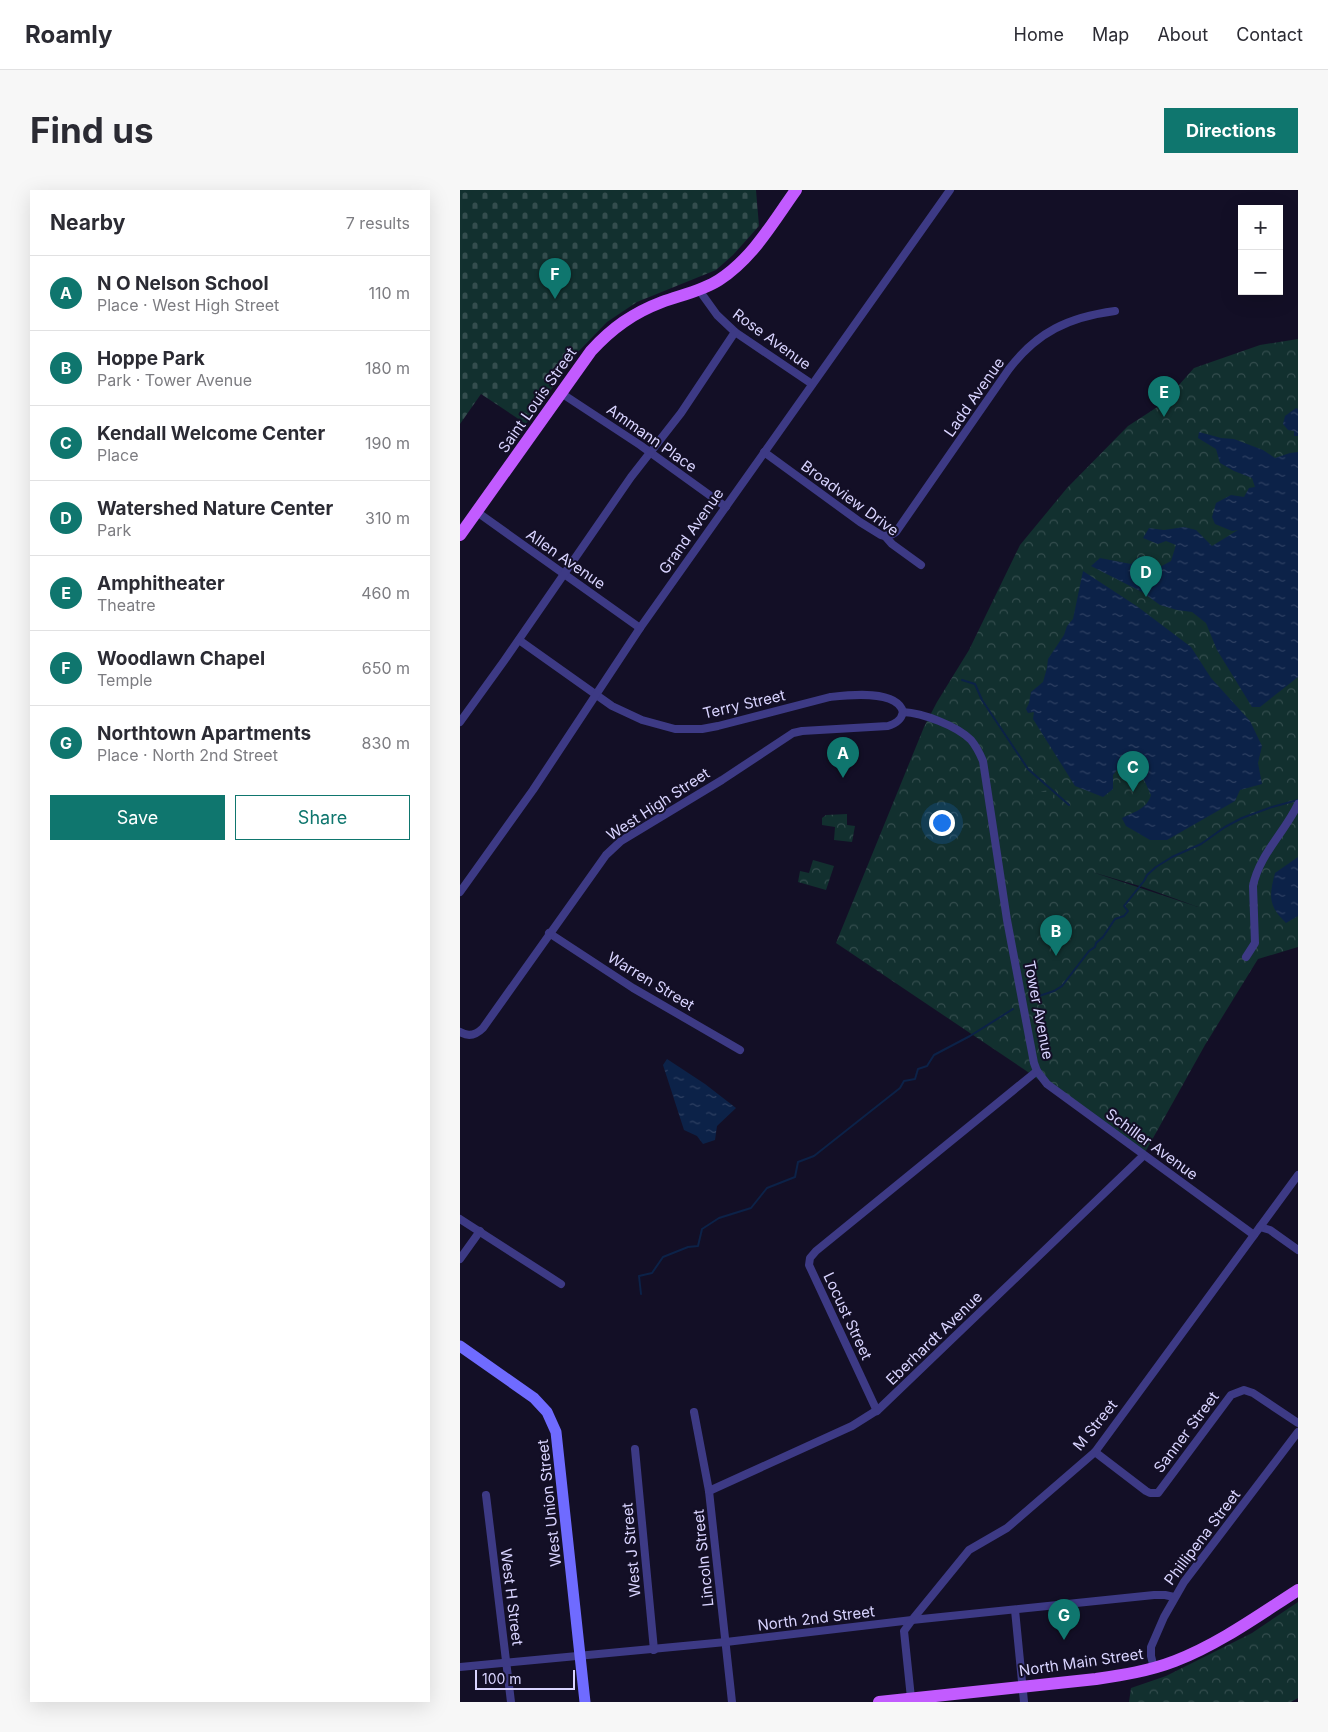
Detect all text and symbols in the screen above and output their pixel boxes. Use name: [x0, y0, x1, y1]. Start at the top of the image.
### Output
text: Roamly: [25, 20, 112, 49]
text: Home: [1014, 24, 1064, 45]
text: Map: [1092, 24, 1129, 45]
text: About: [1157, 24, 1208, 45]
text: Contact: [1236, 24, 1303, 45]
button: Directions: [1164, 108, 1298, 153]
text: Find us: [30, 109, 154, 151]
map controls: [1238, 205, 1283, 295]
button: +: [1238, 205, 1283, 250]
text: Nearby: [50, 210, 125, 235]
text: 7 results: [346, 213, 410, 233]
button: −: [1238, 250, 1283, 295]
pin: F: [539, 258, 571, 299]
text: N O Nelson School: [97, 272, 269, 295]
text: A: [60, 283, 72, 303]
text: 110 m: [368, 283, 410, 303]
text: Place · West High Street: [97, 295, 279, 315]
street label: Rose Avenue: [729, 304, 815, 374]
street label: Saint Louis Street: [494, 344, 580, 456]
text: Hoppe Park: [97, 347, 205, 370]
street label: Ladd Avenue: [940, 354, 1008, 440]
text: B: [61, 358, 71, 378]
text: 180 m: [365, 358, 410, 378]
text: Park · Tower Avenue: [97, 370, 252, 390]
pin: E: [1148, 376, 1180, 417]
street label: Ammann Place: [603, 400, 701, 476]
text: Kendall Welcome Center: [97, 422, 325, 445]
text: C: [60, 433, 72, 453]
text: 190 m: [365, 433, 410, 453]
text: Place: [97, 445, 139, 465]
street label: Broadview Drive: [797, 456, 903, 540]
street label: Grand Avenue: [654, 485, 728, 577]
text: Watershed Nature Center: [97, 497, 333, 520]
text: D: [60, 508, 72, 528]
text: 310 m: [365, 508, 410, 528]
text: Park: [97, 520, 131, 540]
street label: Allen Avenue: [523, 525, 609, 593]
pin: D: [1130, 556, 1162, 597]
text: Amphitheater: [97, 572, 225, 595]
text: E: [61, 583, 71, 603]
text: 460 m: [361, 583, 410, 603]
text: Theatre: [97, 595, 156, 615]
text: Woodlawn Chapel: [97, 647, 265, 670]
text: F: [61, 658, 71, 678]
text: 650 m: [362, 658, 410, 678]
text: Temple: [97, 670, 152, 690]
street label: Terry Street: [701, 685, 787, 723]
text: Northtown Apartments: [97, 722, 311, 745]
text: G: [60, 733, 72, 753]
text: 830 m: [362, 733, 410, 753]
pin: A: [827, 737, 859, 778]
text: Place · North 2nd Street: [97, 745, 278, 765]
pin: C: [1117, 751, 1149, 792]
street label: West High Street: [603, 764, 713, 844]
button: Save: [50, 795, 225, 840]
button: Share: [235, 795, 410, 840]
your location: [929, 810, 955, 836]
pin: B: [1040, 915, 1072, 956]
street label: Warren Street: [604, 948, 698, 1014]
street label: Tower Avenue: [1020, 959, 1058, 1061]
street label: Schiller Avenue: [1102, 1104, 1202, 1184]
street label: Locust Street: [819, 1269, 877, 1363]
street label: Eberhardt Avenue: [882, 1287, 986, 1389]
street label: Sanner Street: [1149, 1388, 1223, 1476]
street label: M Street: [1069, 1396, 1121, 1454]
street label: West Union Street: [533, 1438, 565, 1568]
street label: Phillipena Street: [1160, 1485, 1244, 1589]
street label: West J Street: [617, 1502, 645, 1598]
street label: Lincoln Street: [688, 1508, 718, 1608]
street label: West H Street: [497, 1547, 527, 1647]
pin: G: [1048, 1599, 1080, 1640]
street label: North 2nd Street: [756, 1601, 876, 1635]
street label: North Main Street: [1018, 1644, 1144, 1680]
scale bar: [475, 1667, 575, 1690]
text: 100 m: [482, 1670, 522, 1687]

